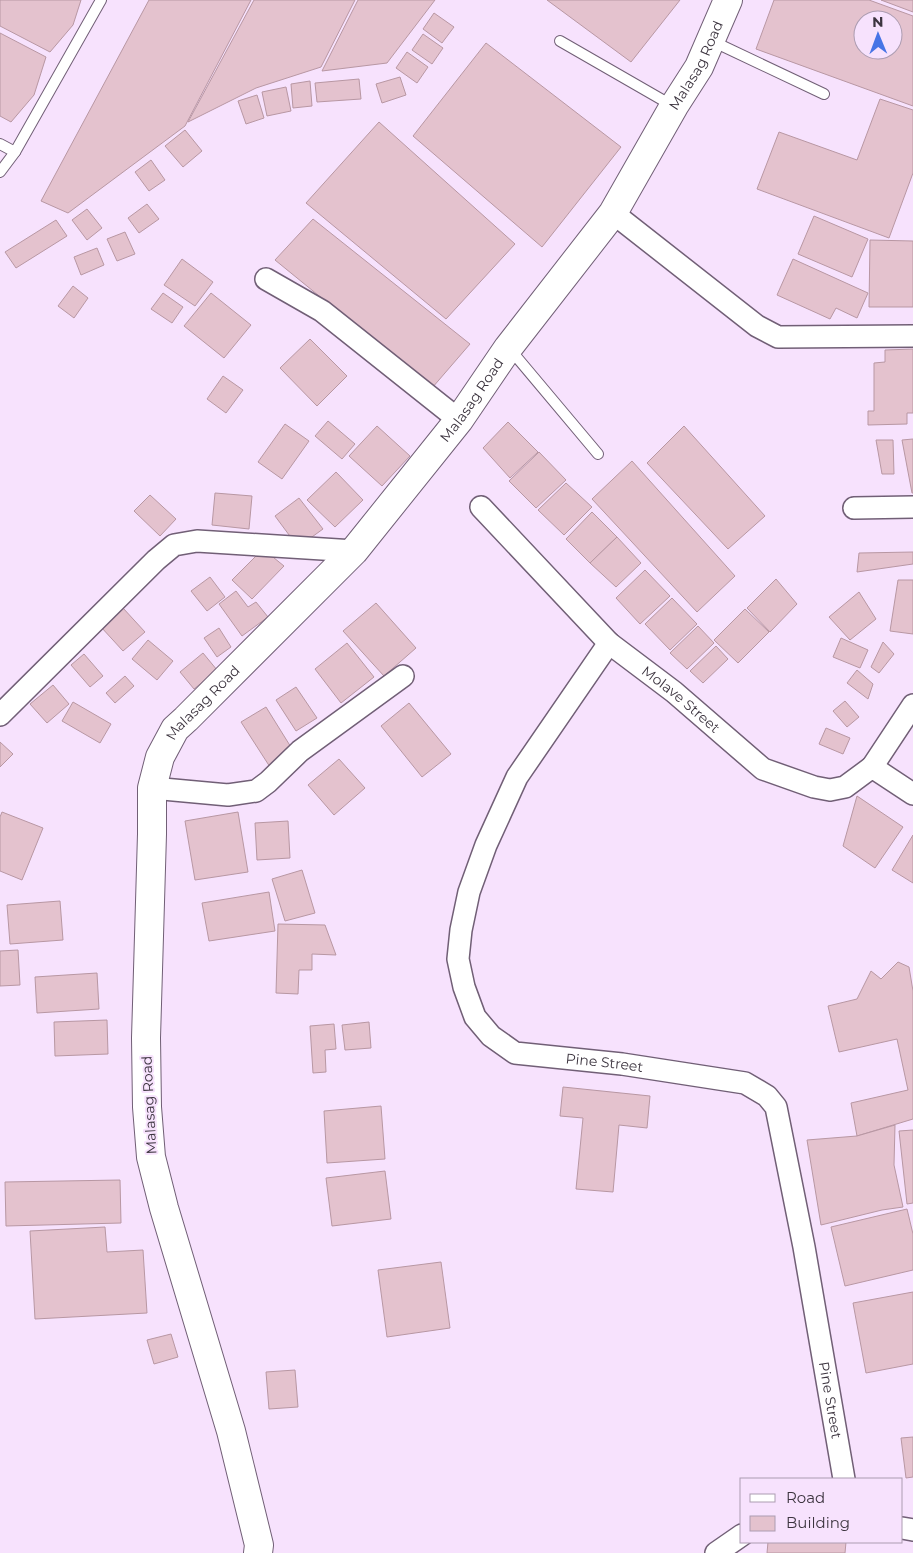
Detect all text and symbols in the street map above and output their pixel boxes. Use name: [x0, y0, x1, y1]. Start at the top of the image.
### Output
north arrow: [853, 10, 903, 60]
text: N: [872, 13, 884, 31]
street label: Malasag Road: [665, 18, 727, 113]
street label: Malasag Road: [436, 355, 508, 446]
street label: Malasag Road: [162, 661, 244, 743]
street label: Molave Street: [638, 662, 724, 737]
street label: Pine Street: [565, 1049, 645, 1076]
street label: Malasag Road: [137, 1055, 161, 1155]
street label: Pine Street: [815, 1360, 846, 1440]
legend: [740, 1478, 903, 1543]
text: Road: [786, 1488, 825, 1507]
text: Building: [786, 1513, 850, 1532]

